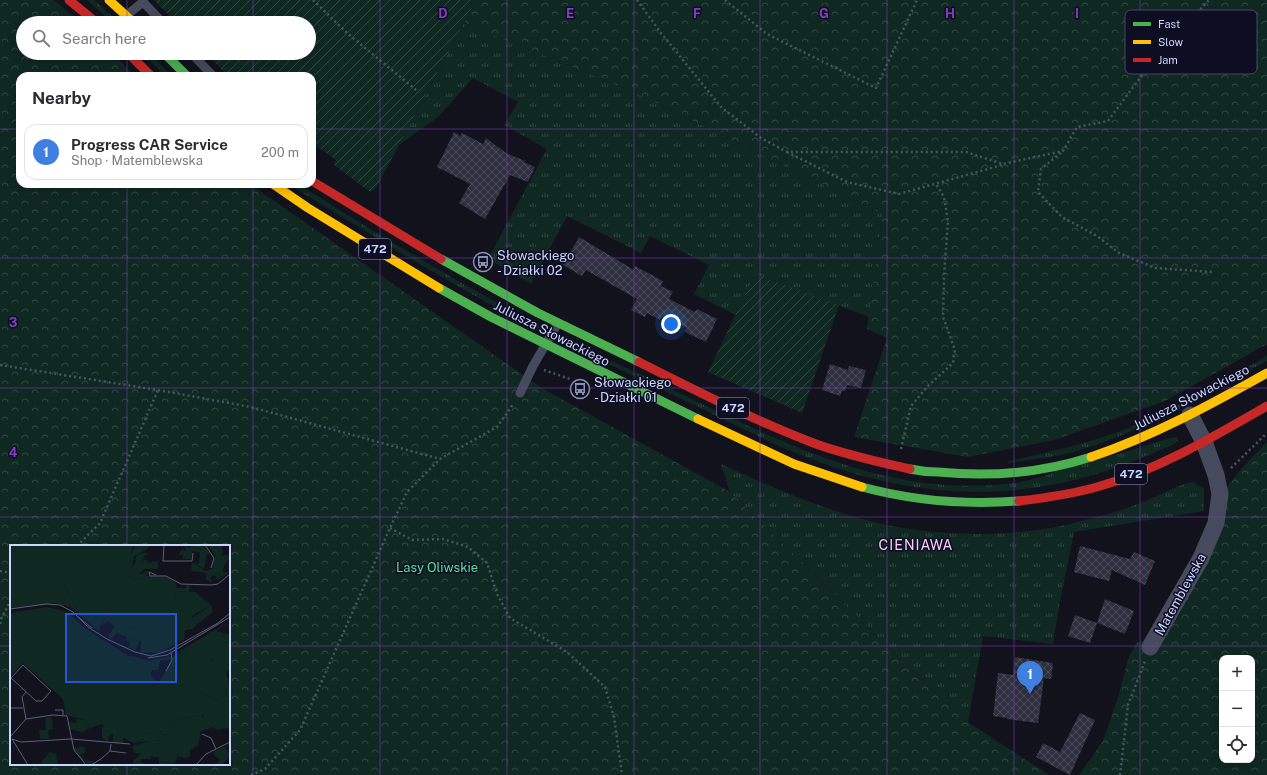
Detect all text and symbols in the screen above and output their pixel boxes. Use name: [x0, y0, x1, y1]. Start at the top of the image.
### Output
text: D: [438, 6, 448, 21]
text: E: [566, 6, 574, 21]
text: F: [693, 6, 701, 21]
text: G: [819, 6, 829, 21]
text: H: [945, 6, 955, 21]
text: I: [1075, 6, 1079, 21]
legend: [1125, 10, 1257, 74]
search box: [16, 16, 316, 60]
text: Fast: [1158, 18, 1180, 30]
icon: search: [30, 27, 52, 49]
text: Search here: [62, 30, 146, 47]
text: Slow: [1158, 36, 1184, 48]
text: Jam: [1158, 54, 1178, 66]
text: Nearby: [32, 88, 91, 108]
text: Progress CAR Service: [71, 136, 228, 153]
text: 1: [43, 145, 49, 160]
text: 200 m: [261, 145, 299, 160]
text: Shop · Matemblewska: [71, 153, 203, 168]
road number: 472: [359, 239, 391, 259]
place label: Słowackiego - Działki 02: [497, 248, 574, 278]
bus stop icon: Słowackiego - Działki 02: [472, 251, 494, 273]
street label: Juliusza Słowackiego: [491, 298, 612, 369]
your location: [661, 314, 681, 334]
text: 3: [9, 315, 18, 330]
street label: Juliusza Słowackiego: [1131, 362, 1252, 433]
place label: Słowackiego - Działki 01: [594, 375, 671, 405]
bus stop icon: Słowackiego - Działki 01: [569, 378, 591, 400]
road number: 472: [717, 398, 749, 418]
text: 4: [9, 445, 18, 460]
road number: 472: [1115, 464, 1147, 484]
district label: CIENIAWA: [879, 537, 953, 553]
inset map: [10, 545, 230, 765]
street label: Matemblewska: [1152, 551, 1209, 638]
park label: Lasy Oliwskie: [396, 560, 478, 575]
map controls: [1219, 655, 1255, 763]
button: +: [1219, 655, 1255, 691]
pin: 1: [1017, 661, 1043, 694]
button: −: [1219, 691, 1255, 727]
button: locate: [1219, 727, 1255, 763]

